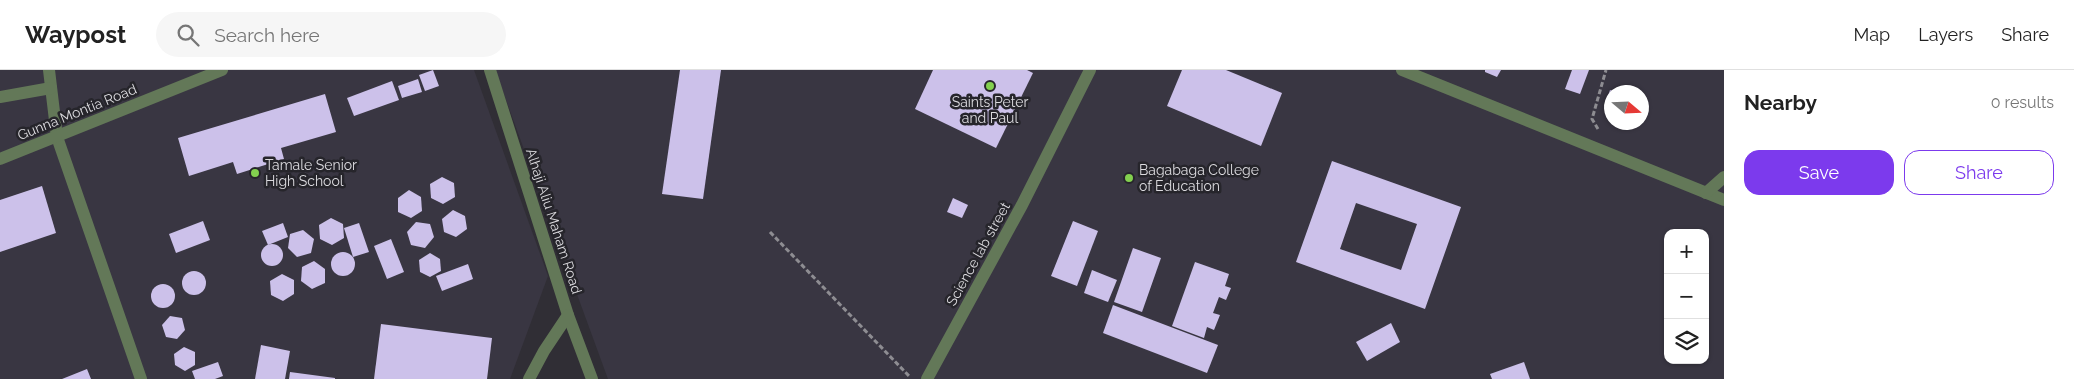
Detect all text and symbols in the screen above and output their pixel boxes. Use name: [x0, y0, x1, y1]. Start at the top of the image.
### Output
search box: [156, 12, 506, 57]
text: Waypost: [25, 20, 126, 49]
icon: search: [174, 21, 202, 49]
text: Search here: [214, 24, 320, 46]
text: Map: [1854, 24, 1890, 45]
text: Layers: [1918, 24, 1973, 45]
text: Share: [2001, 24, 2049, 45]
marker: Saints Peter and Paul: [984, 80, 996, 92]
street label: Gunna Montia Road: [15, 81, 139, 143]
north arrow: [1604, 85, 1649, 130]
text: Nearby: [1744, 90, 1817, 115]
text: 0 results: [1991, 93, 2054, 112]
place label: Saints Peter and Paul: [952, 94, 1028, 126]
street label: Alhaji Aliu Maham Road: [523, 146, 585, 296]
button: Save: [1744, 150, 1894, 195]
button: Share: [1904, 150, 2054, 195]
place label: Tamale Senior High School: [265, 157, 357, 189]
place label: Bagabaga College of Education: [1139, 162, 1259, 194]
marker: Tamale Senior High School: [249, 167, 261, 179]
marker: Bagabaga College of Education: [1123, 172, 1135, 184]
street label: Science lab street: [943, 199, 1013, 309]
map controls: [1664, 229, 1709, 364]
button: +: [1664, 229, 1709, 274]
button: −: [1664, 274, 1709, 319]
button: layers: [1664, 319, 1709, 364]

